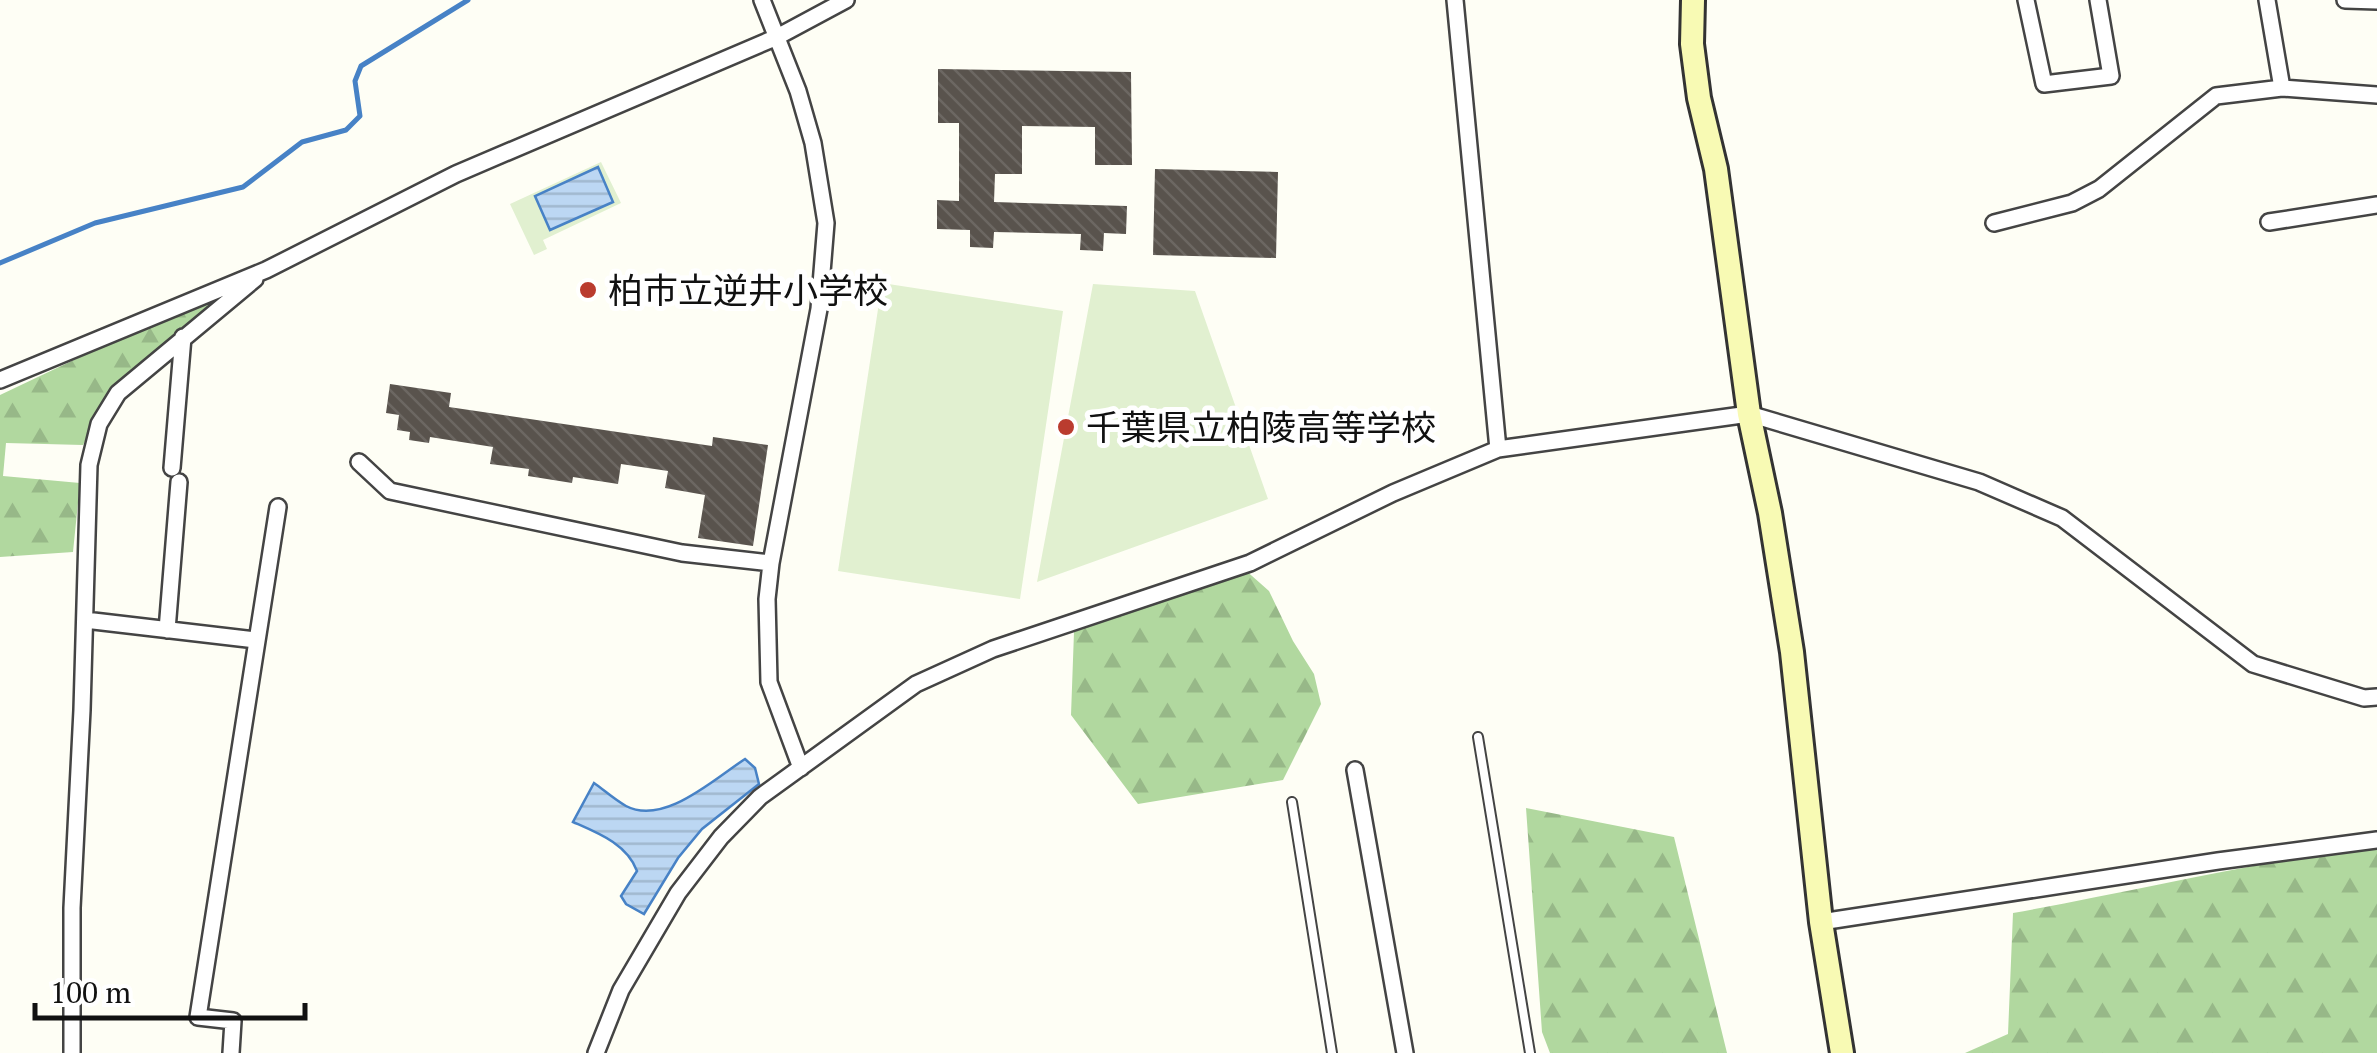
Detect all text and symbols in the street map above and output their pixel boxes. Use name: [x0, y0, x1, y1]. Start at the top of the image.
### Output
place label: 柏市立逆井小学校: [608, 267, 888, 313]
marker: 柏市立逆井小学校: [577, 279, 599, 301]
place label: 千葉県立柏陵高等学校: [1086, 404, 1436, 450]
marker: 千葉県立柏陵高等学校: [1055, 416, 1077, 438]
scale bar: [35, 958, 305, 1020]
text: 100 m: [50, 972, 131, 1012]

